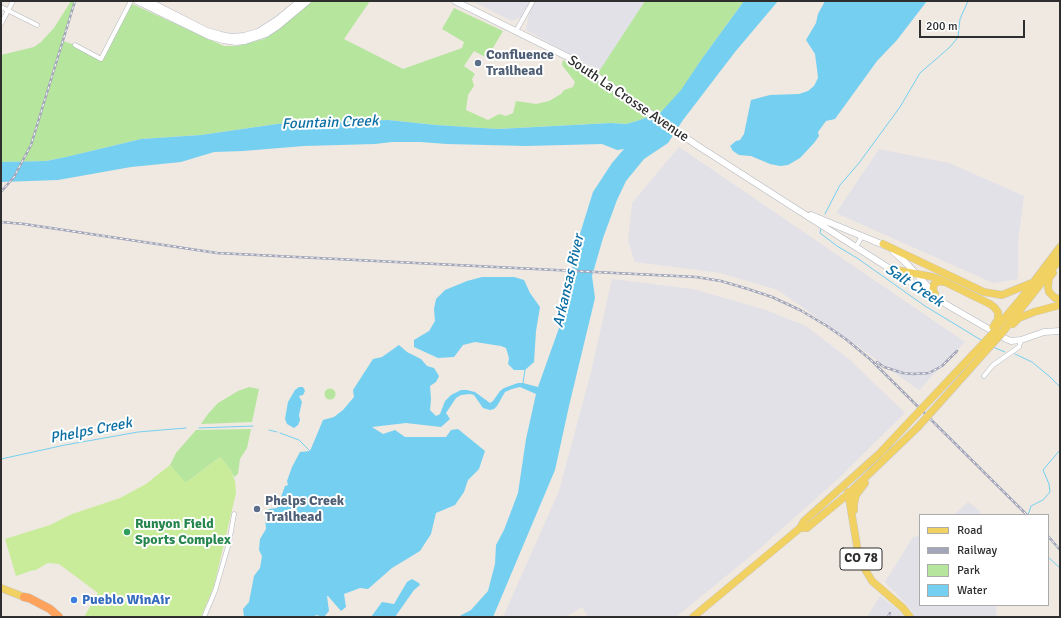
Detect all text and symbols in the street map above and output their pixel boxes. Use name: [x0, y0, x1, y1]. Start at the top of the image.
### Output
scale bar: [921, 12, 1027, 38]
text: 200 m: [926, 19, 958, 34]
place label: Confluence Trailhead: [486, 47, 554, 80]
street label: South La Crosse Avenue: [564, 52, 692, 146]
marker: Confluence Trailhead: [473, 58, 483, 68]
water label: Fountain Creek: [281, 112, 379, 134]
water label: Arkansas River: [550, 233, 588, 329]
water label: Salt Creek: [882, 261, 946, 311]
water label: Phelps Creek: [48, 414, 134, 448]
place label: Phelps Creek Trailhead: [265, 493, 344, 526]
marker: Phelps Creek Trailhead: [252, 504, 262, 514]
legend: [919, 514, 1049, 606]
place label: Runyon Field Sports Complex: [135, 516, 231, 548]
text: Road: [957, 523, 983, 538]
marker: Runyon Field Sports Complex: [122, 527, 132, 537]
text: Railway: [957, 543, 997, 558]
road number: CO 78: [840, 548, 882, 570]
text: Park: [957, 563, 980, 578]
text: Water: [957, 583, 987, 598]
place label: Pueblo WinAir: [82, 592, 170, 608]
marker: Pueblo WinAir: [69, 595, 79, 605]

